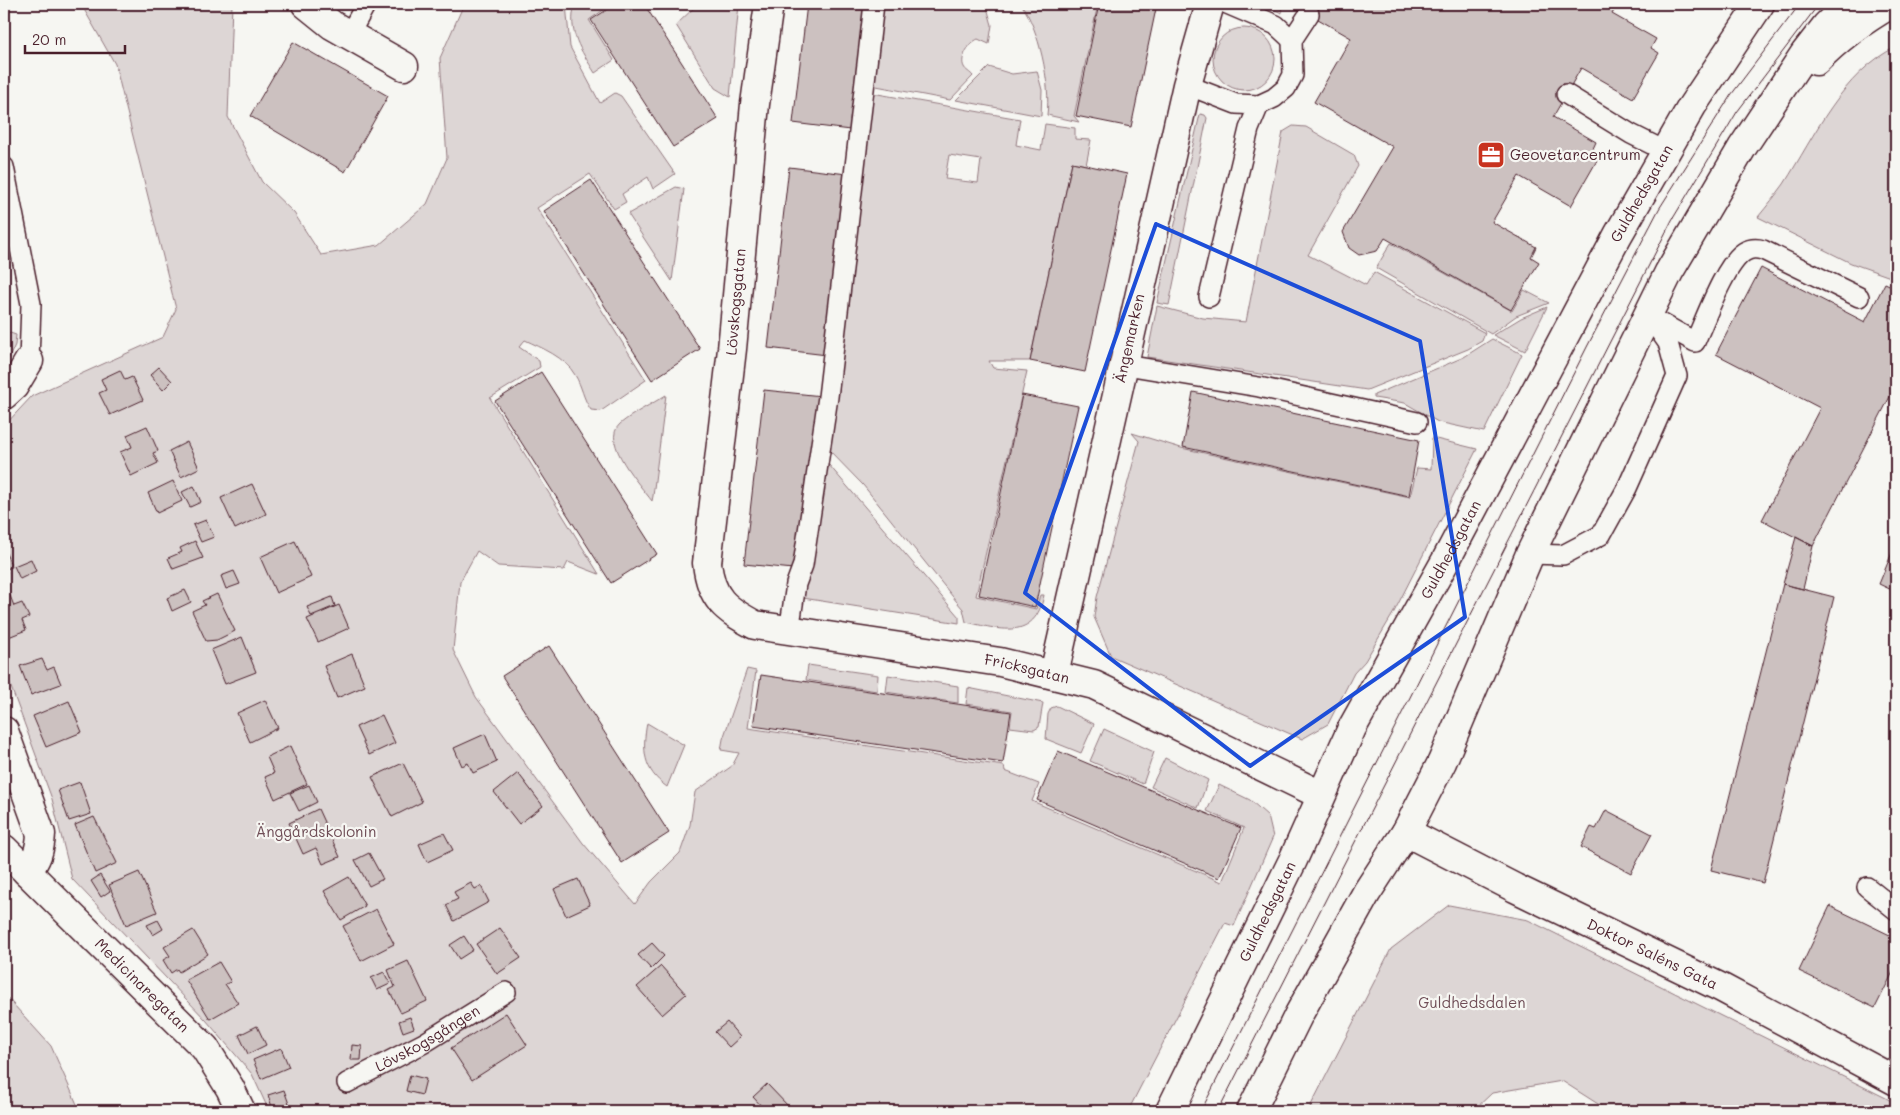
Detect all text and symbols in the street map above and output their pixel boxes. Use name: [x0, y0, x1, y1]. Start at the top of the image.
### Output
scale bar: [25, 22, 125, 54]
text: 20 m: [32, 29, 66, 49]
office icon: Geovetarcentrum: [1476, 140, 1506, 170]
street label: Guldhedsgatan: [1605, 141, 1677, 245]
place label: Geovetarcentrum: [1510, 144, 1641, 164]
street label: Lövskogsgatan: [720, 248, 750, 356]
street label: Ängemarken: [1109, 292, 1149, 385]
street label: Guldhedsgatan: [1415, 496, 1485, 602]
street label: Fricksgatan: [983, 649, 1072, 688]
park label: Änggårdskolonin: [256, 821, 376, 841]
street label: Guldhedsgatan: [1234, 858, 1300, 965]
street label: Doktor Saléns Gata: [1584, 913, 1721, 993]
street label: Medicinaregatan: [91, 933, 194, 1036]
park label: Guldhedsdalen: [1418, 992, 1526, 1012]
street label: Lövskogsgången: [371, 1000, 483, 1076]

